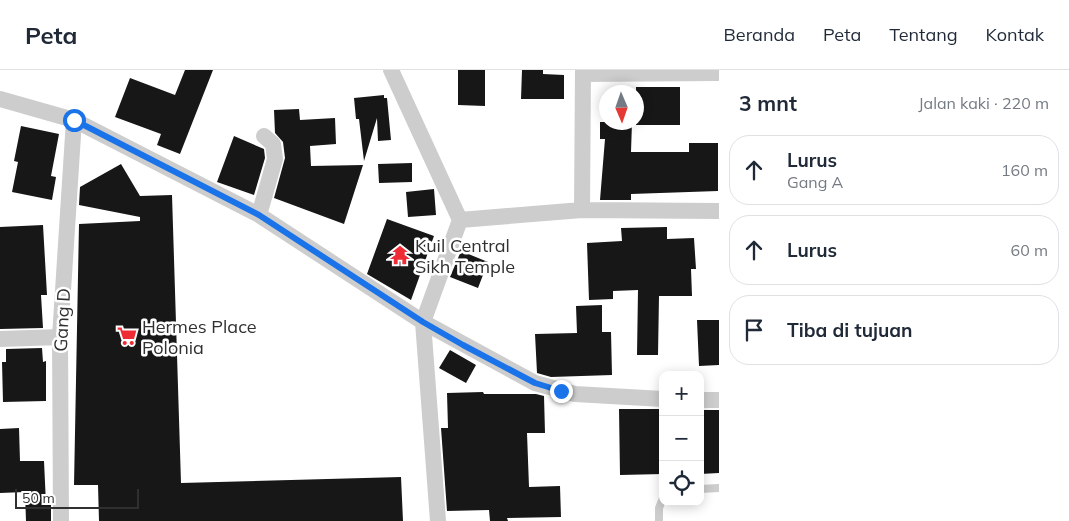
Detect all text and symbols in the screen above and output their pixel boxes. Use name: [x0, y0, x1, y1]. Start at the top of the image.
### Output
text: Peta: [25, 20, 77, 50]
text: Beranda: [724, 23, 795, 46]
text: Peta: [823, 23, 861, 46]
text: Tentang: [889, 23, 958, 46]
text: Kontak: [986, 23, 1044, 46]
north arrow: [599, 85, 644, 130]
text: 3 mnt: [739, 90, 797, 116]
text: Jalan kaki · 220 m: [918, 93, 1049, 113]
route start: [63, 109, 86, 132]
text: Lurus: [787, 148, 837, 172]
icon: ahead: [740, 156, 768, 184]
text: 160 m: [1001, 160, 1048, 180]
text: Gang A: [787, 172, 843, 192]
place label: Kuil Central Sikh Temple: [415, 234, 515, 278]
icon: ahead: [740, 236, 768, 264]
text: Lurus: [787, 238, 837, 262]
text: 60 m: [1011, 240, 1048, 260]
temple icon: Kuil Central Sikh Temple: [389, 244, 411, 266]
street label: Gang D: [49, 288, 75, 352]
place label: Hermes Place Polonia: [142, 315, 257, 359]
icon: arrive: [740, 316, 768, 344]
text: Tiba di tujuan: [787, 318, 912, 342]
supermarket icon: Hermes Place Polonia: [116, 325, 138, 347]
map controls: [659, 371, 704, 506]
button: +: [659, 371, 704, 416]
route end: [550, 380, 573, 403]
button: −: [659, 416, 704, 461]
button: locate: [659, 461, 704, 506]
scale bar: [15, 486, 139, 509]
text: 50 m: [22, 489, 55, 507]

